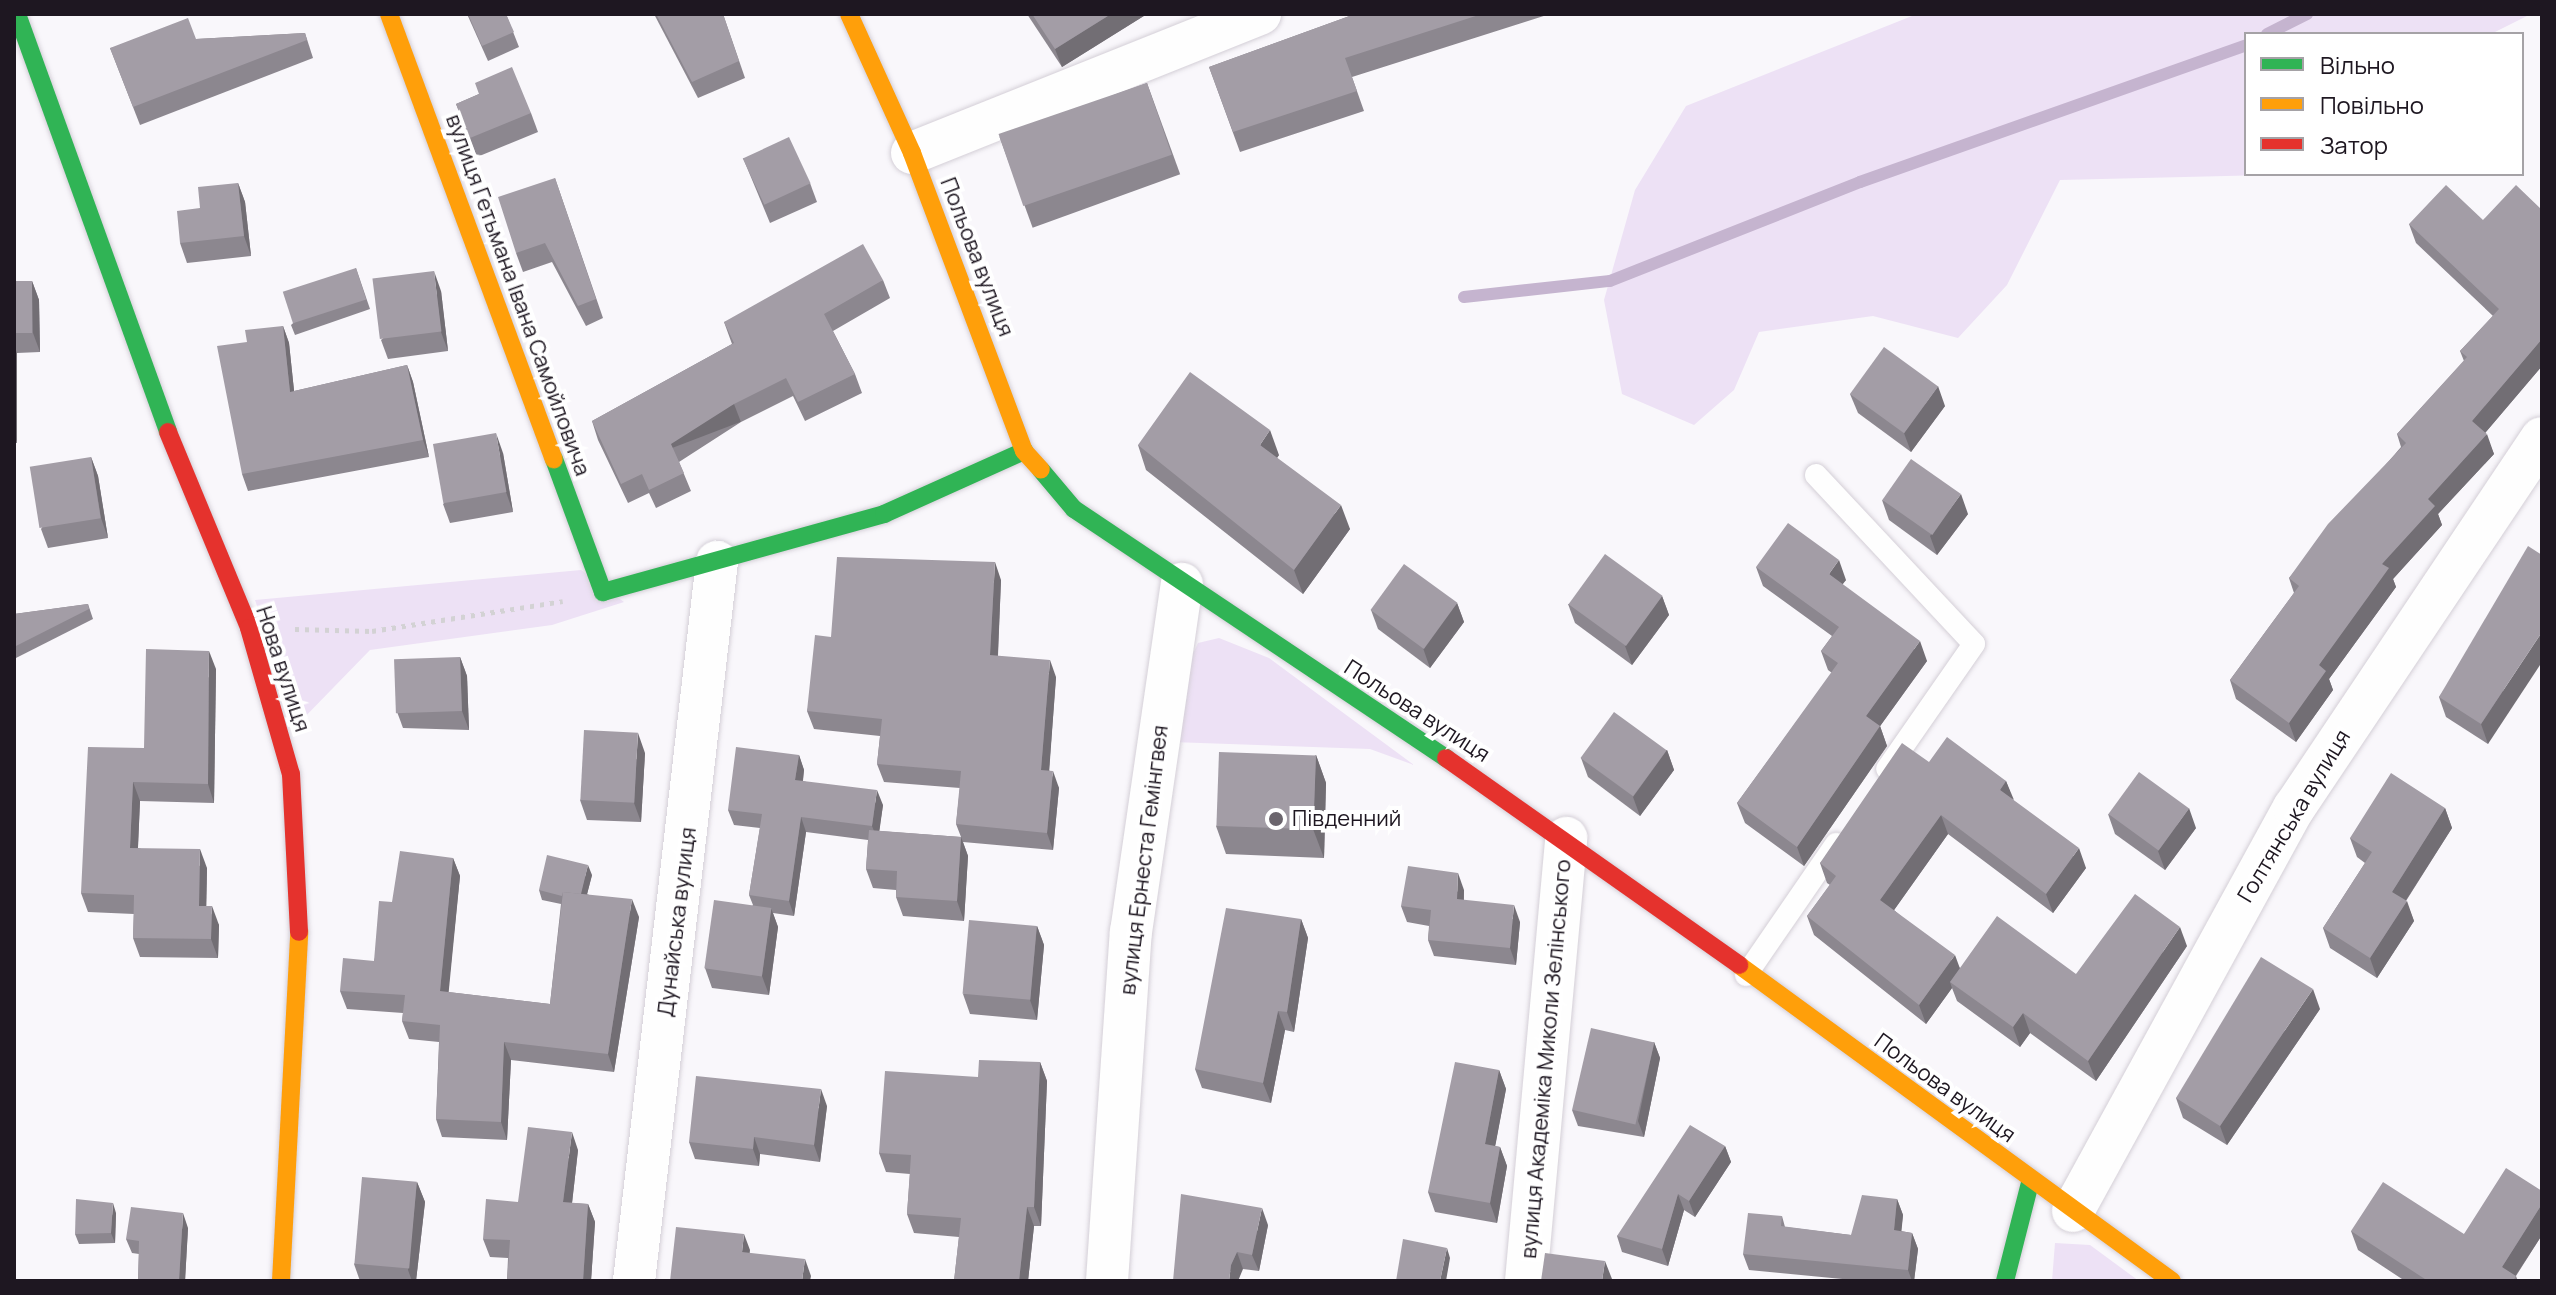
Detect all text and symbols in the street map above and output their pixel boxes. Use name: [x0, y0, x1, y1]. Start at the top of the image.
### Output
legend: [2244, 32, 2524, 176]
text: Вільно: [2320, 48, 2395, 81]
text: Повільно: [2320, 88, 2424, 121]
street label: вулиця Гетьмана Івана Самойловича: [440, 111, 596, 479]
text: Затор: [2320, 128, 2388, 161]
street label: Польова вулиця: [935, 174, 1019, 340]
street label: Нова вулиця: [250, 603, 316, 735]
street label: Польова вулиця: [1339, 654, 1495, 768]
street label: вулиця Ернеста Гемінгвея: [1114, 724, 1174, 996]
street label: Голтянська вулиця: [2232, 725, 2356, 907]
place label: Південний: [1292, 806, 1401, 832]
marker: Південний: [1267, 810, 1285, 828]
street label: Дунайська вулиця: [652, 826, 702, 1018]
street label: вулиця Академіка Миколи Зелінського: [1515, 858, 1577, 1260]
street label: Польова вулиця: [1869, 1028, 2021, 1148]

